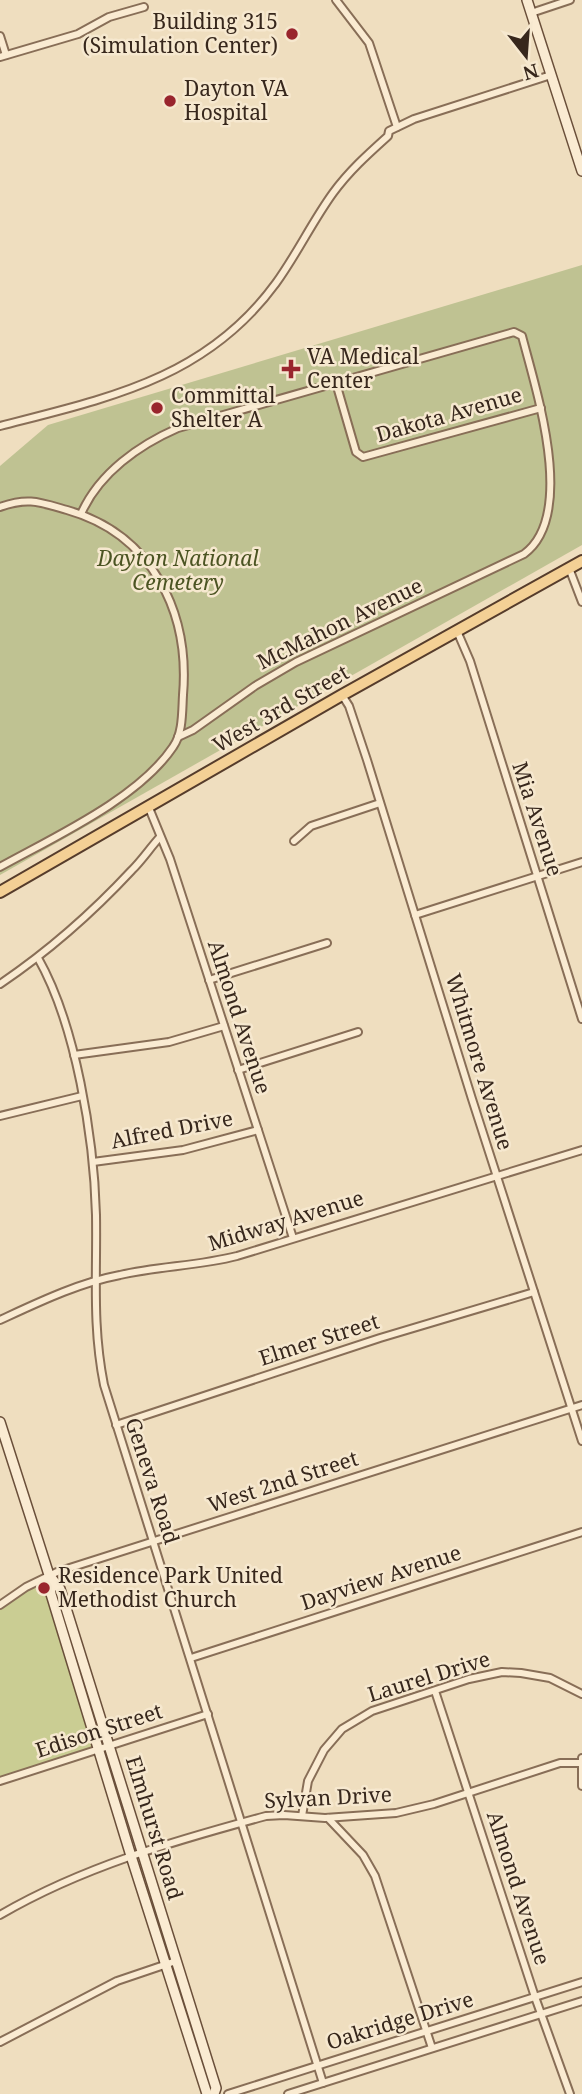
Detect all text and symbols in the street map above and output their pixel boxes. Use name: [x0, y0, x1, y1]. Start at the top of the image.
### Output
place label: Building 315 (Simulation Center): [82, 7, 278, 59]
north arrow: [491, 21, 561, 91]
marker: Building 315 (Simulation Center): [284, 26, 300, 42]
text: N: [520, 58, 542, 87]
place label: Dayton VA Hospital: [184, 74, 289, 126]
marker: Dayton VA Hospital: [162, 93, 178, 109]
place label: VA Medical Center: [307, 342, 419, 394]
marker: VA Medical Center: [281, 359, 301, 379]
street label: Dakota Avenue: [372, 380, 525, 448]
place label: Committal Shelter A: [171, 381, 276, 433]
marker: Committal Shelter A: [149, 400, 165, 416]
park label: Dayton National Cemetery: [96, 544, 259, 596]
street label: McMahon Avenue: [252, 571, 427, 675]
street label: West 3rd Street: [207, 658, 354, 758]
street label: Mia Avenue: [506, 758, 570, 879]
street label: Almond Avenue: [202, 936, 278, 1097]
street label: Whitmore Avenue: [440, 970, 520, 1153]
street label: Alfred Drive: [108, 1103, 235, 1155]
street label: Midway Avenue: [205, 1183, 367, 1257]
street label: Elmer Street: [255, 1306, 382, 1372]
street label: Geneva Road: [119, 1414, 187, 1547]
street label: West 2nd Street: [204, 1444, 361, 1519]
street label: Dayview Avenue: [297, 1538, 465, 1616]
place label: Residence Park United Methodist Church: [58, 1561, 283, 1613]
marker: Residence Park United Methodist Church: [36, 1580, 52, 1596]
street label: Laurel Drive: [364, 1644, 493, 1708]
street label: Edison Street: [32, 1696, 166, 1764]
street label: Elmhurst Road: [120, 1752, 190, 1903]
street label: Sylvan Drive: [263, 1780, 392, 1814]
street label: Almond Avenue: [481, 1807, 557, 1968]
street label: Oakridge Drive: [323, 1984, 477, 2056]

